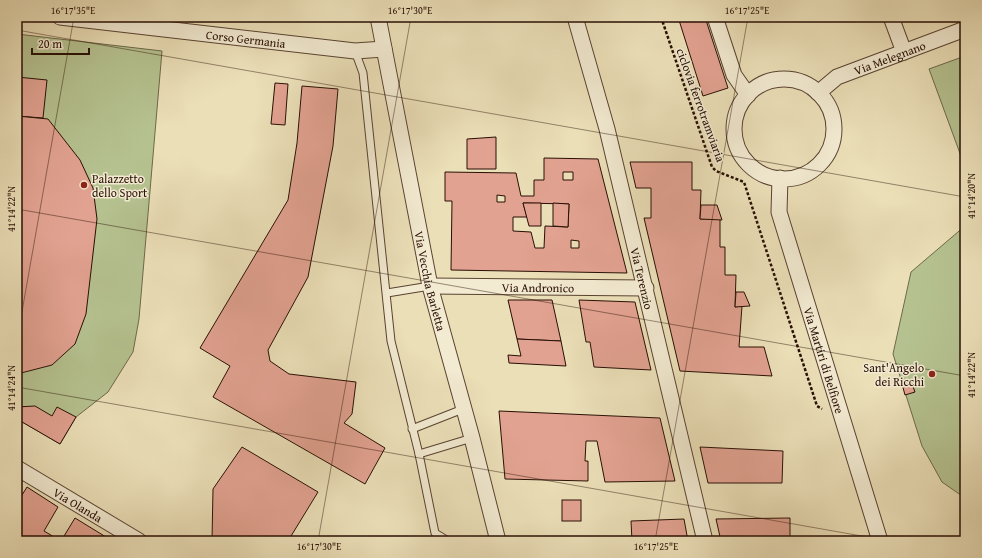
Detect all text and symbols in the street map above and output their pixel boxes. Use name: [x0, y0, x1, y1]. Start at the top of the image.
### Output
text: 16°17'35"E: [51, 3, 95, 18]
text: 16°17'30"E: [388, 3, 432, 18]
text: 16°17'25"E: [725, 3, 769, 18]
street label: Corso Germania: [205, 25, 287, 51]
scale bar: [32, 30, 89, 56]
text: 20 m: [38, 35, 62, 52]
street label: Via Melegnano: [851, 36, 928, 78]
street label: ciclovia ferrotramviaria: [673, 46, 730, 164]
place label: Palazzetto dello Sport: [92, 170, 148, 201]
text: 41°14'20"N: [964, 173, 979, 219]
marker: Palazzetto dello Sport: [79, 180, 89, 190]
text: 41°14'22"N: [4, 186, 19, 232]
street label: Via Vecchia Barletta: [411, 229, 451, 333]
street label: Via Terenzio: [627, 246, 658, 311]
street label: Via Andronico: [502, 278, 574, 296]
street label: Via Martiri di Belfiore: [800, 305, 849, 416]
text: 41°14'22"N: [964, 352, 979, 398]
place label: Sant'Angelo dei Ricchi: [863, 359, 925, 390]
text: 41°14'24"N: [4, 365, 19, 411]
marker: Sant'Angelo dei Ricchi: [927, 369, 937, 379]
street label: Via Olanda: [50, 483, 106, 526]
text: 16°17'30"E: [297, 539, 341, 554]
text: 16°17'25"E: [634, 539, 678, 554]

